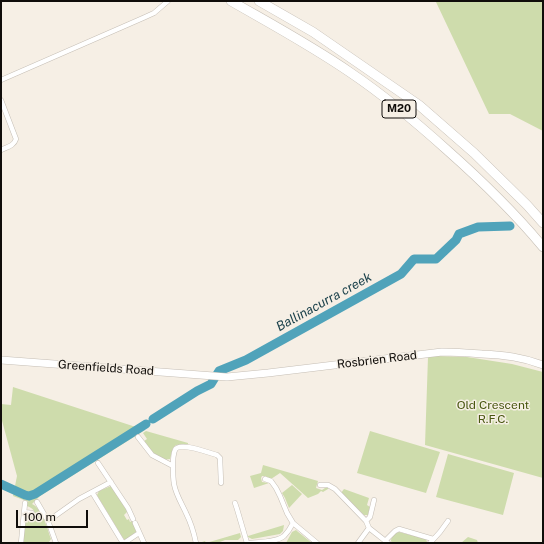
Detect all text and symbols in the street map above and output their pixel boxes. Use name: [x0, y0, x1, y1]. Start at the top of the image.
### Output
road number: M20: [382, 100, 416, 118]
water label: Ballinacurra creek: [274, 269, 374, 335]
street label: Rosbrien Road: [336, 348, 418, 372]
street label: Greenfields Road: [58, 357, 154, 379]
park label: Old Crescent R.F.C.: [457, 398, 529, 426]
scale bar: [18, 502, 90, 528]
text: 100 m: [23, 510, 56, 524]

